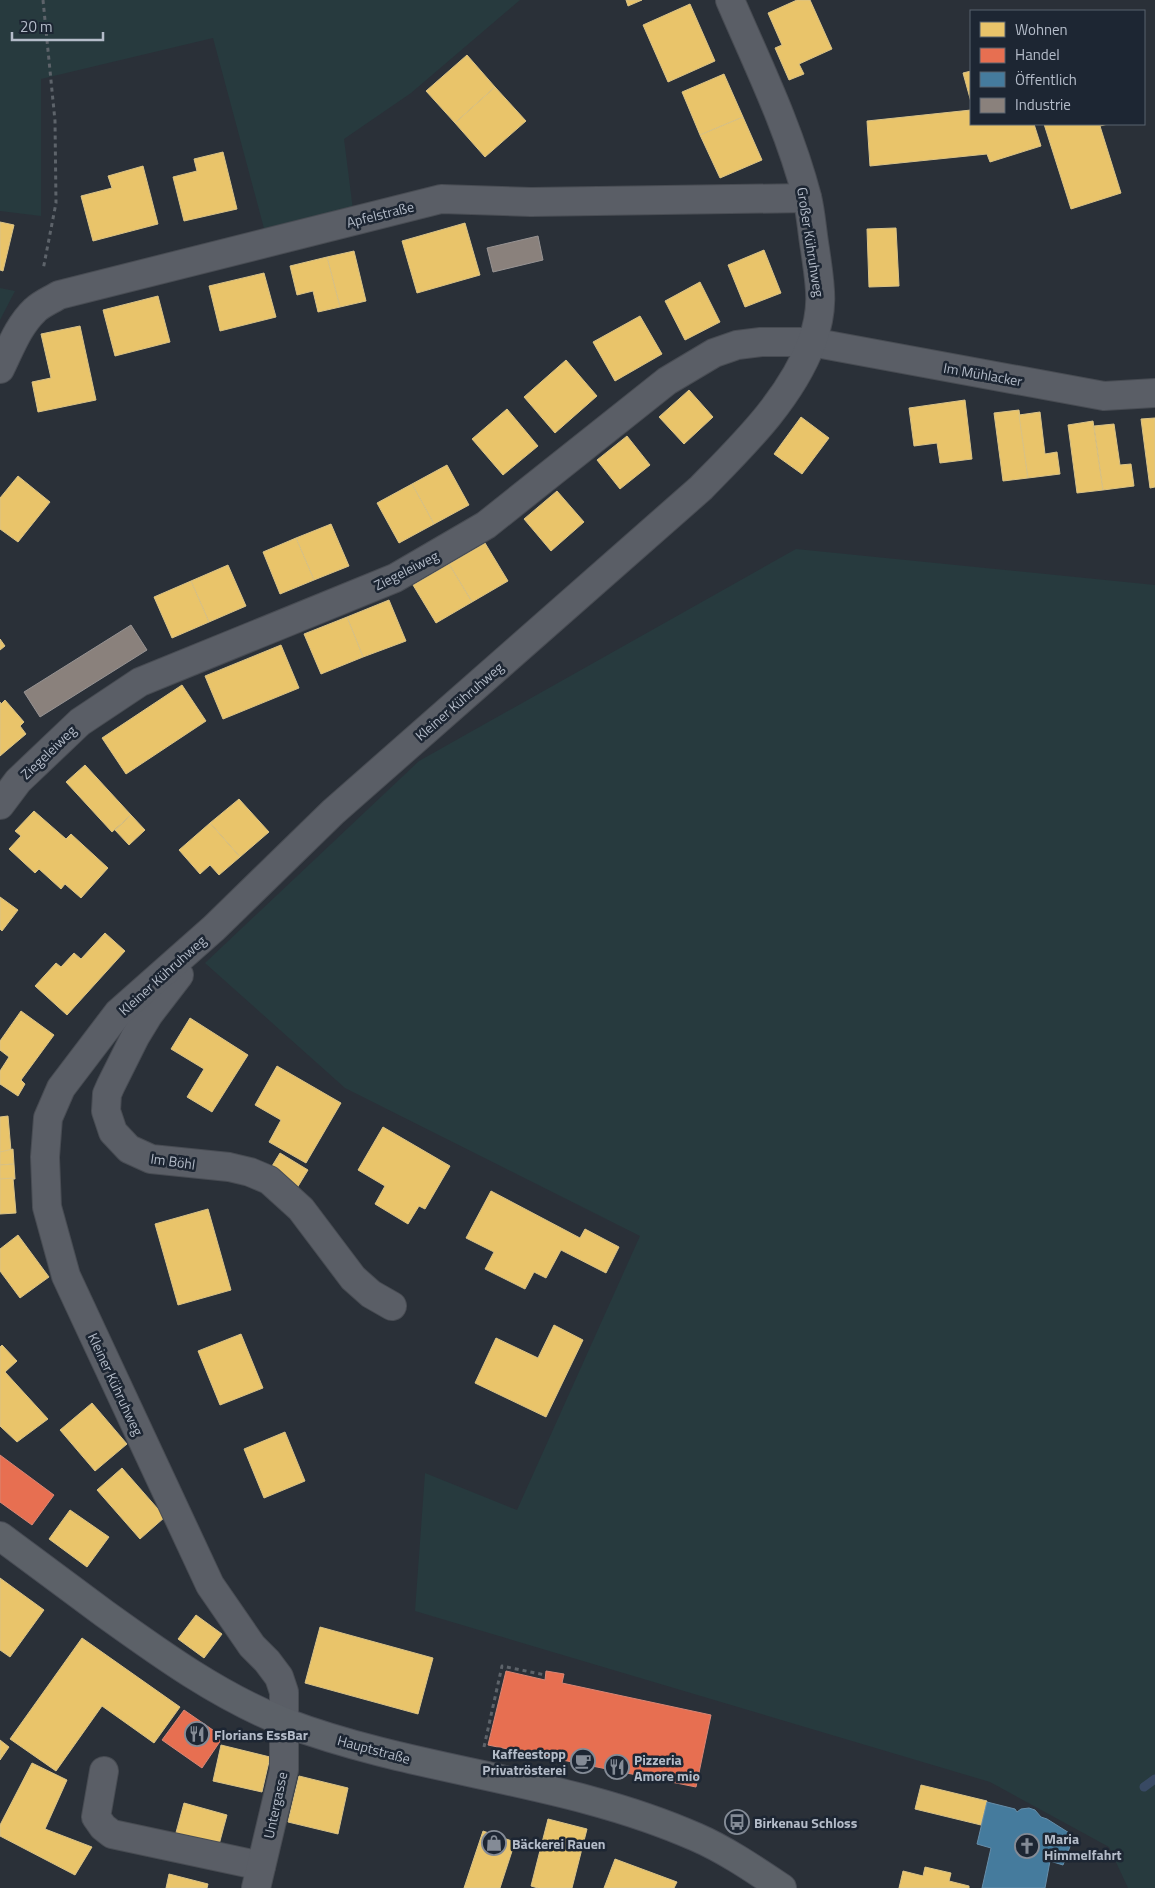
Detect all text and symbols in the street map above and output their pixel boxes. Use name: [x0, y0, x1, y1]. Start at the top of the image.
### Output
scale bar: [12, 10, 104, 42]
legend: [970, 10, 1145, 125]
text: 20 m: [20, 15, 53, 38]
text: Wohnen: [1015, 18, 1068, 41]
text: Handel: [1015, 43, 1060, 66]
text: Öffentlich: [1015, 68, 1077, 91]
text: Industrie: [1015, 93, 1071, 116]
street label: Großer Kühruhweg: [792, 186, 830, 298]
street label: Apfelstraße: [344, 195, 416, 233]
street label: Im Mühlacker: [942, 357, 1024, 391]
street label: Ziegeleiweg: [370, 545, 442, 595]
street label: Kleiner Kühruhweg: [410, 657, 508, 745]
street label: Ziegeleiweg: [15, 720, 81, 784]
street label: Kleiner Kühruhweg: [114, 930, 210, 1020]
street label: Im Böhl: [149, 1147, 197, 1175]
street label: Kleiner Kühruhweg: [83, 1329, 149, 1439]
restaurant icon: Florians EssBar: [184, 1721, 210, 1747]
place label: Florians EssBar: [214, 1724, 308, 1745]
street label: Hauptstraße: [335, 1729, 413, 1769]
place label: Kaffeestopp Privatrösterei: [482, 1743, 566, 1780]
cafe icon: Kaffeestopp Privatrösterei: [570, 1748, 596, 1774]
place label: Pizzeria Amore mio: [634, 1749, 700, 1786]
restaurant icon: Pizzeria Amore mio: [604, 1754, 630, 1780]
street label: Untergasse: [258, 1770, 292, 1840]
bus stop icon: Birkenau Schloss: [724, 1809, 750, 1835]
place label: Birkenau Schloss: [754, 1812, 858, 1833]
place label: Maria Himmelfahrt: [1044, 1828, 1122, 1865]
shop icon: Bäckerei Rauen: [481, 1830, 507, 1856]
place label: Bäckerei Rauen: [512, 1833, 606, 1854]
church icon: Maria Himmelfahrt: [1014, 1833, 1040, 1859]

